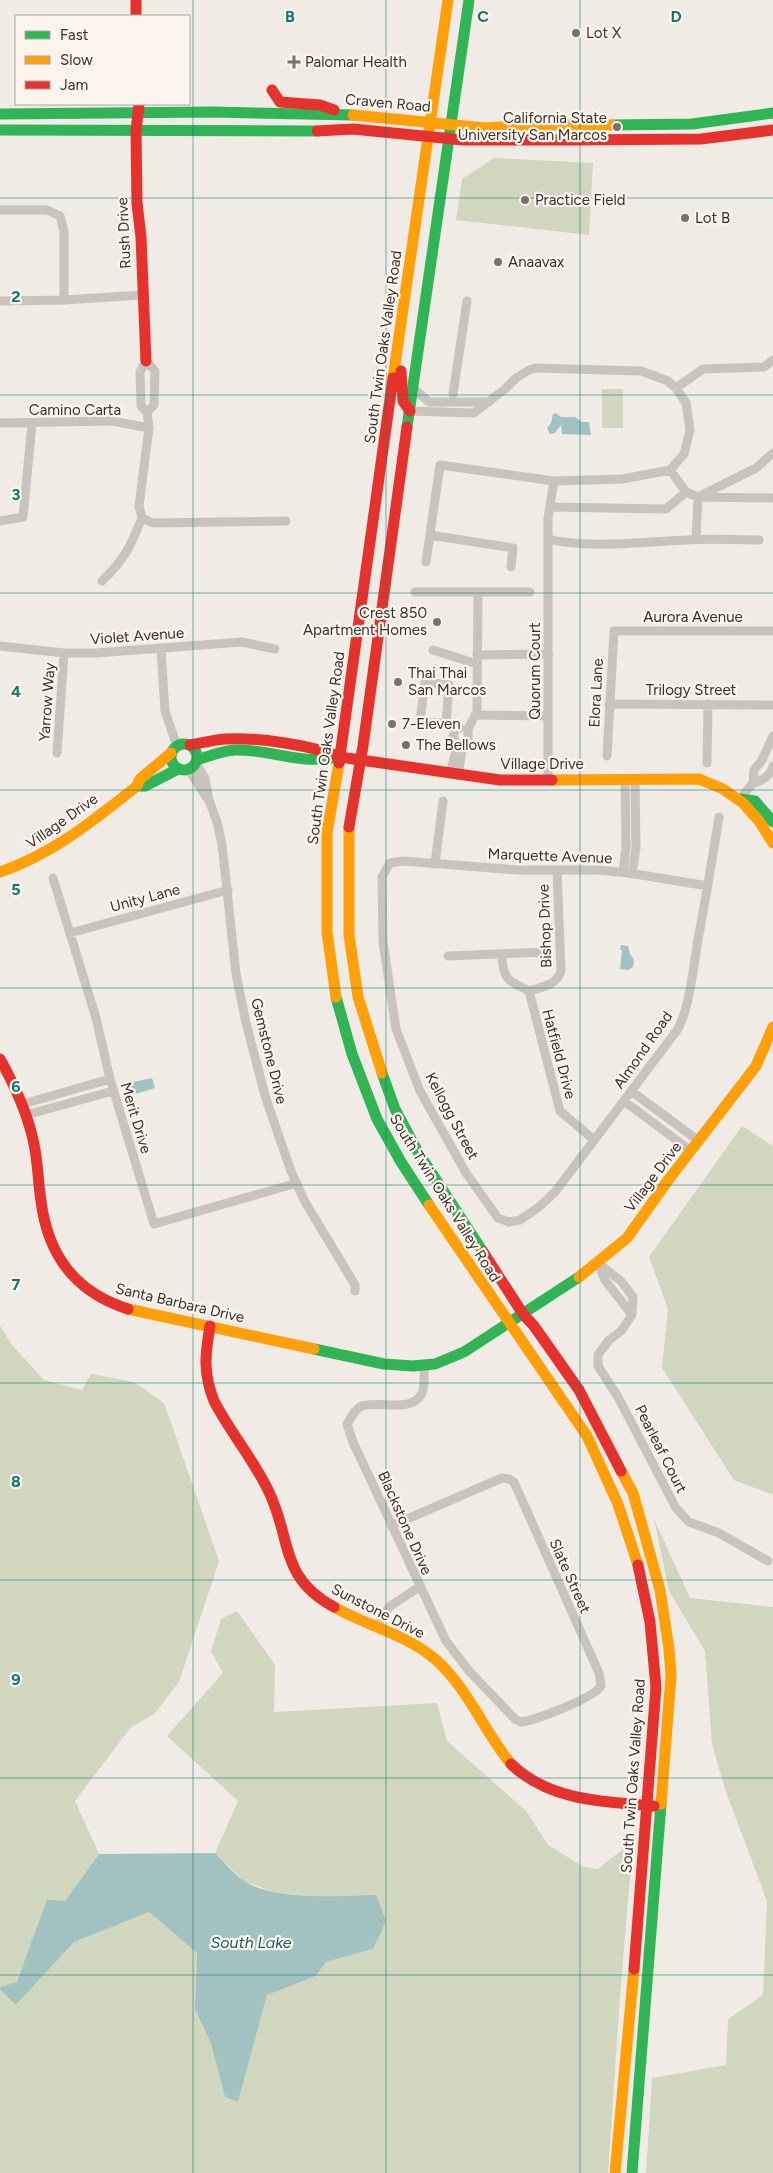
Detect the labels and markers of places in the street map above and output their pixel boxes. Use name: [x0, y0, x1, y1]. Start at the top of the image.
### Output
place label: Lot X: [586, 24, 622, 42]
marker: Lot X: [570, 27, 582, 39]
place label: Palomar Health: [305, 53, 407, 71]
marker: Palomar Health: [287, 55, 301, 69]
place label: California State University San Marcos: [458, 109, 607, 144]
marker: California State University San Marcos: [611, 121, 623, 133]
place label: Practice Field: [535, 191, 626, 209]
marker: Practice Field: [519, 194, 531, 206]
place label: Lot B: [695, 209, 730, 227]
marker: Lot B: [679, 212, 691, 224]
place label: Anaavax: [508, 253, 564, 271]
marker: Anaavax: [492, 256, 504, 268]
place label: Crest 850 Apartment Homes: [303, 604, 427, 639]
marker: Crest 850 Apartment Homes: [431, 616, 443, 628]
place label: Thai Thai San Marcos: [408, 664, 486, 699]
marker: Thai Thai San Marcos: [392, 676, 404, 688]
place label: 7-Eleven: [402, 715, 461, 733]
marker: 7-Eleven: [386, 718, 398, 730]
place label: The Bellows: [416, 736, 496, 754]
marker: The Bellows: [400, 739, 412, 751]

